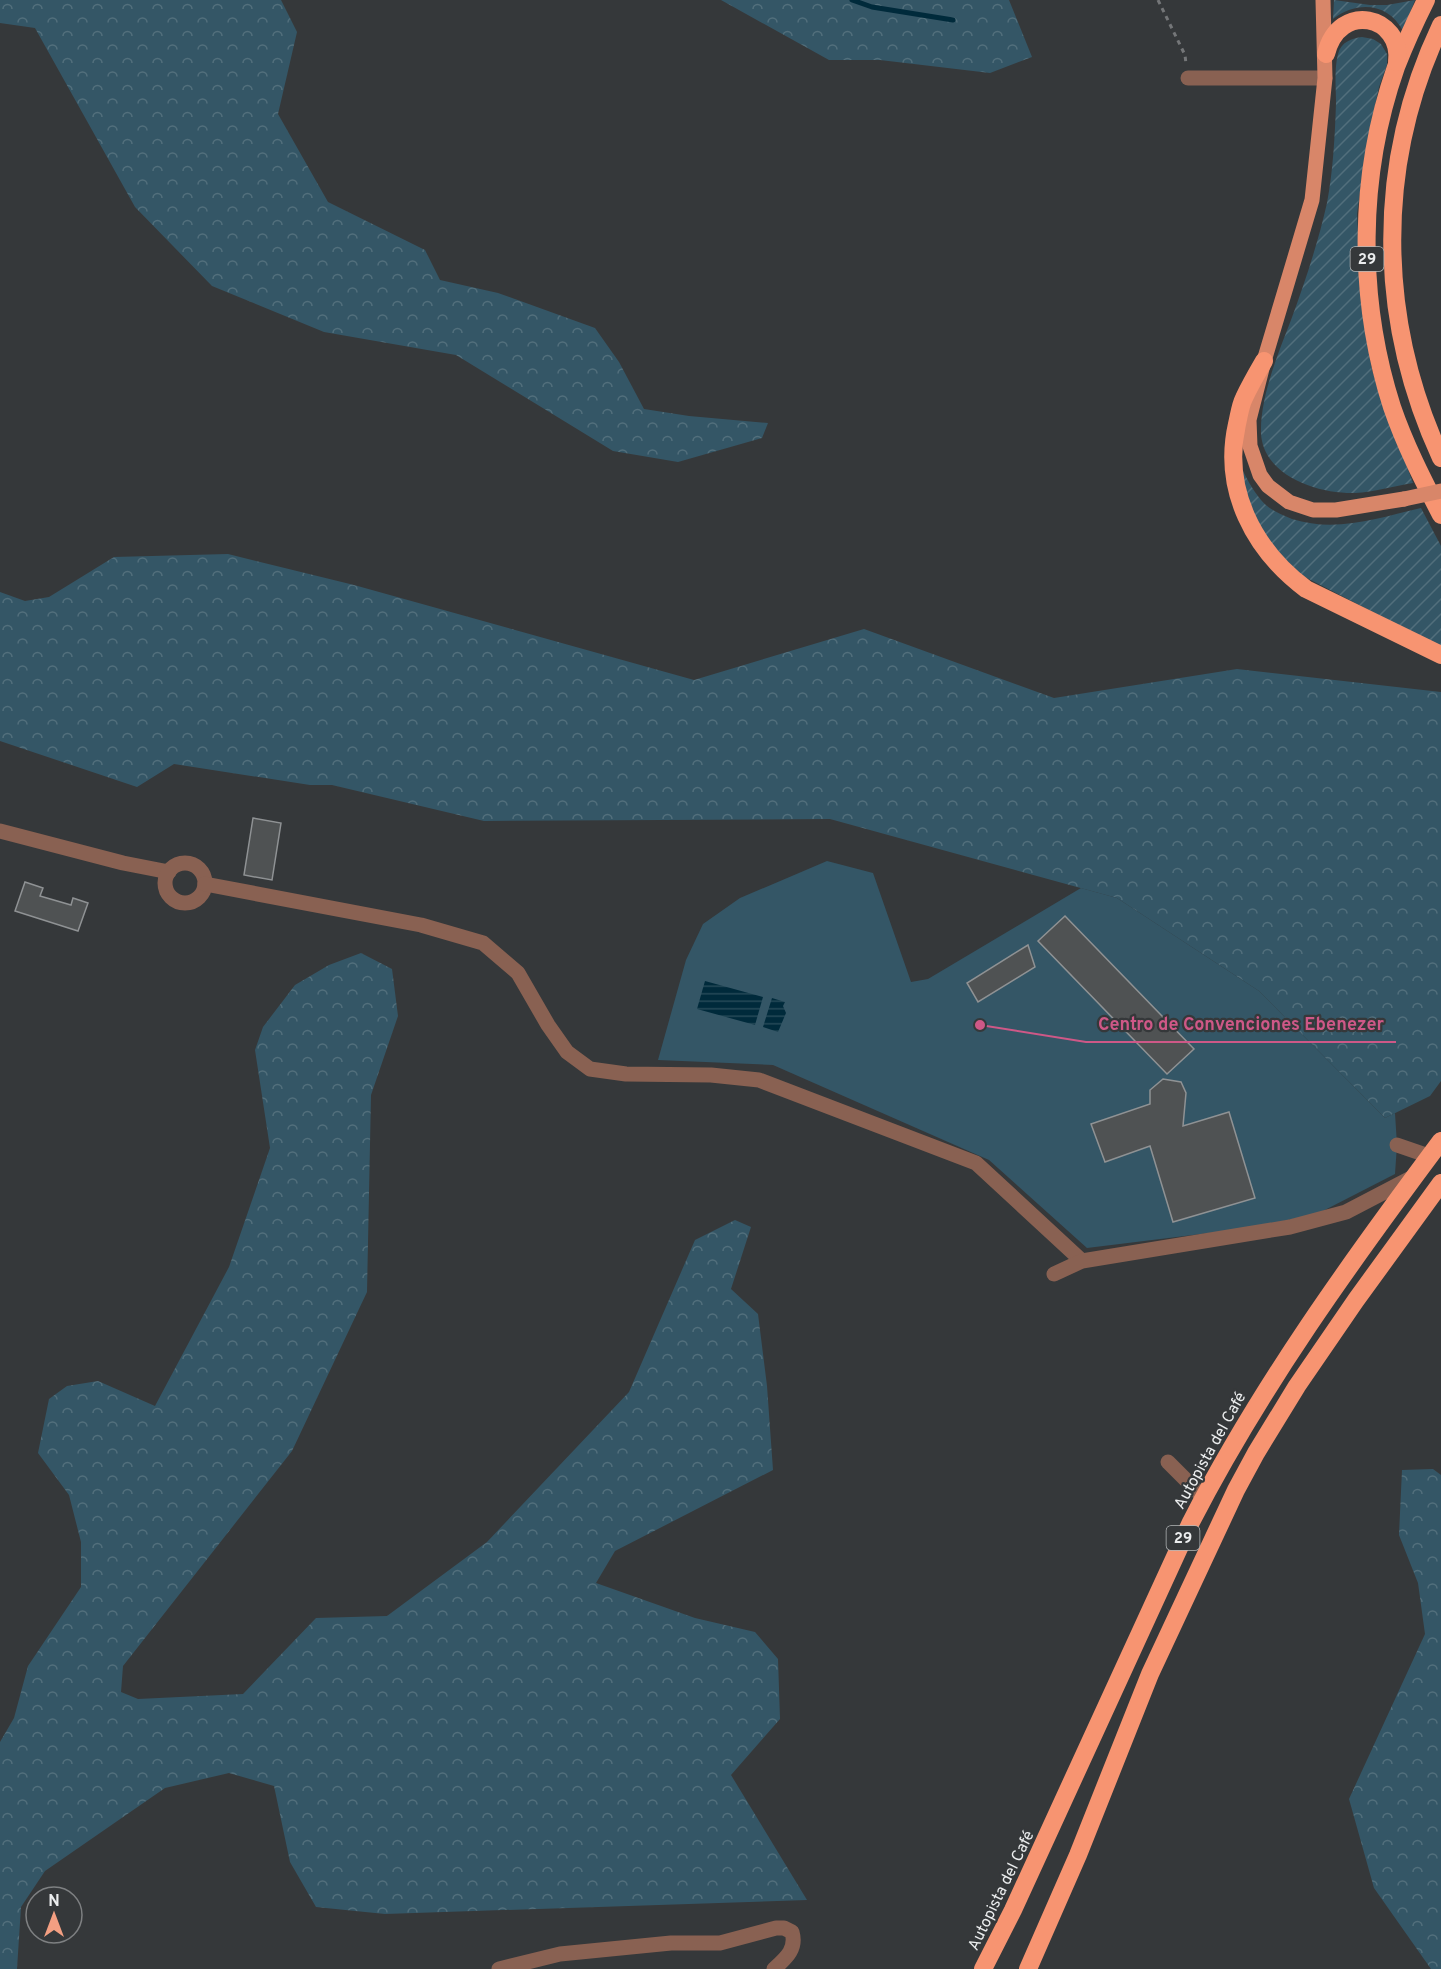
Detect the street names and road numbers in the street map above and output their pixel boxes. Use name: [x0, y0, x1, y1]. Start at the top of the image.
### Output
road number: 29: [1350, 247, 1384, 271]
street label: Autopista del Café: [1170, 1389, 1251, 1513]
road number: 29: [1166, 1526, 1200, 1550]
street label: Autopista del Café: [964, 1828, 1039, 1954]

